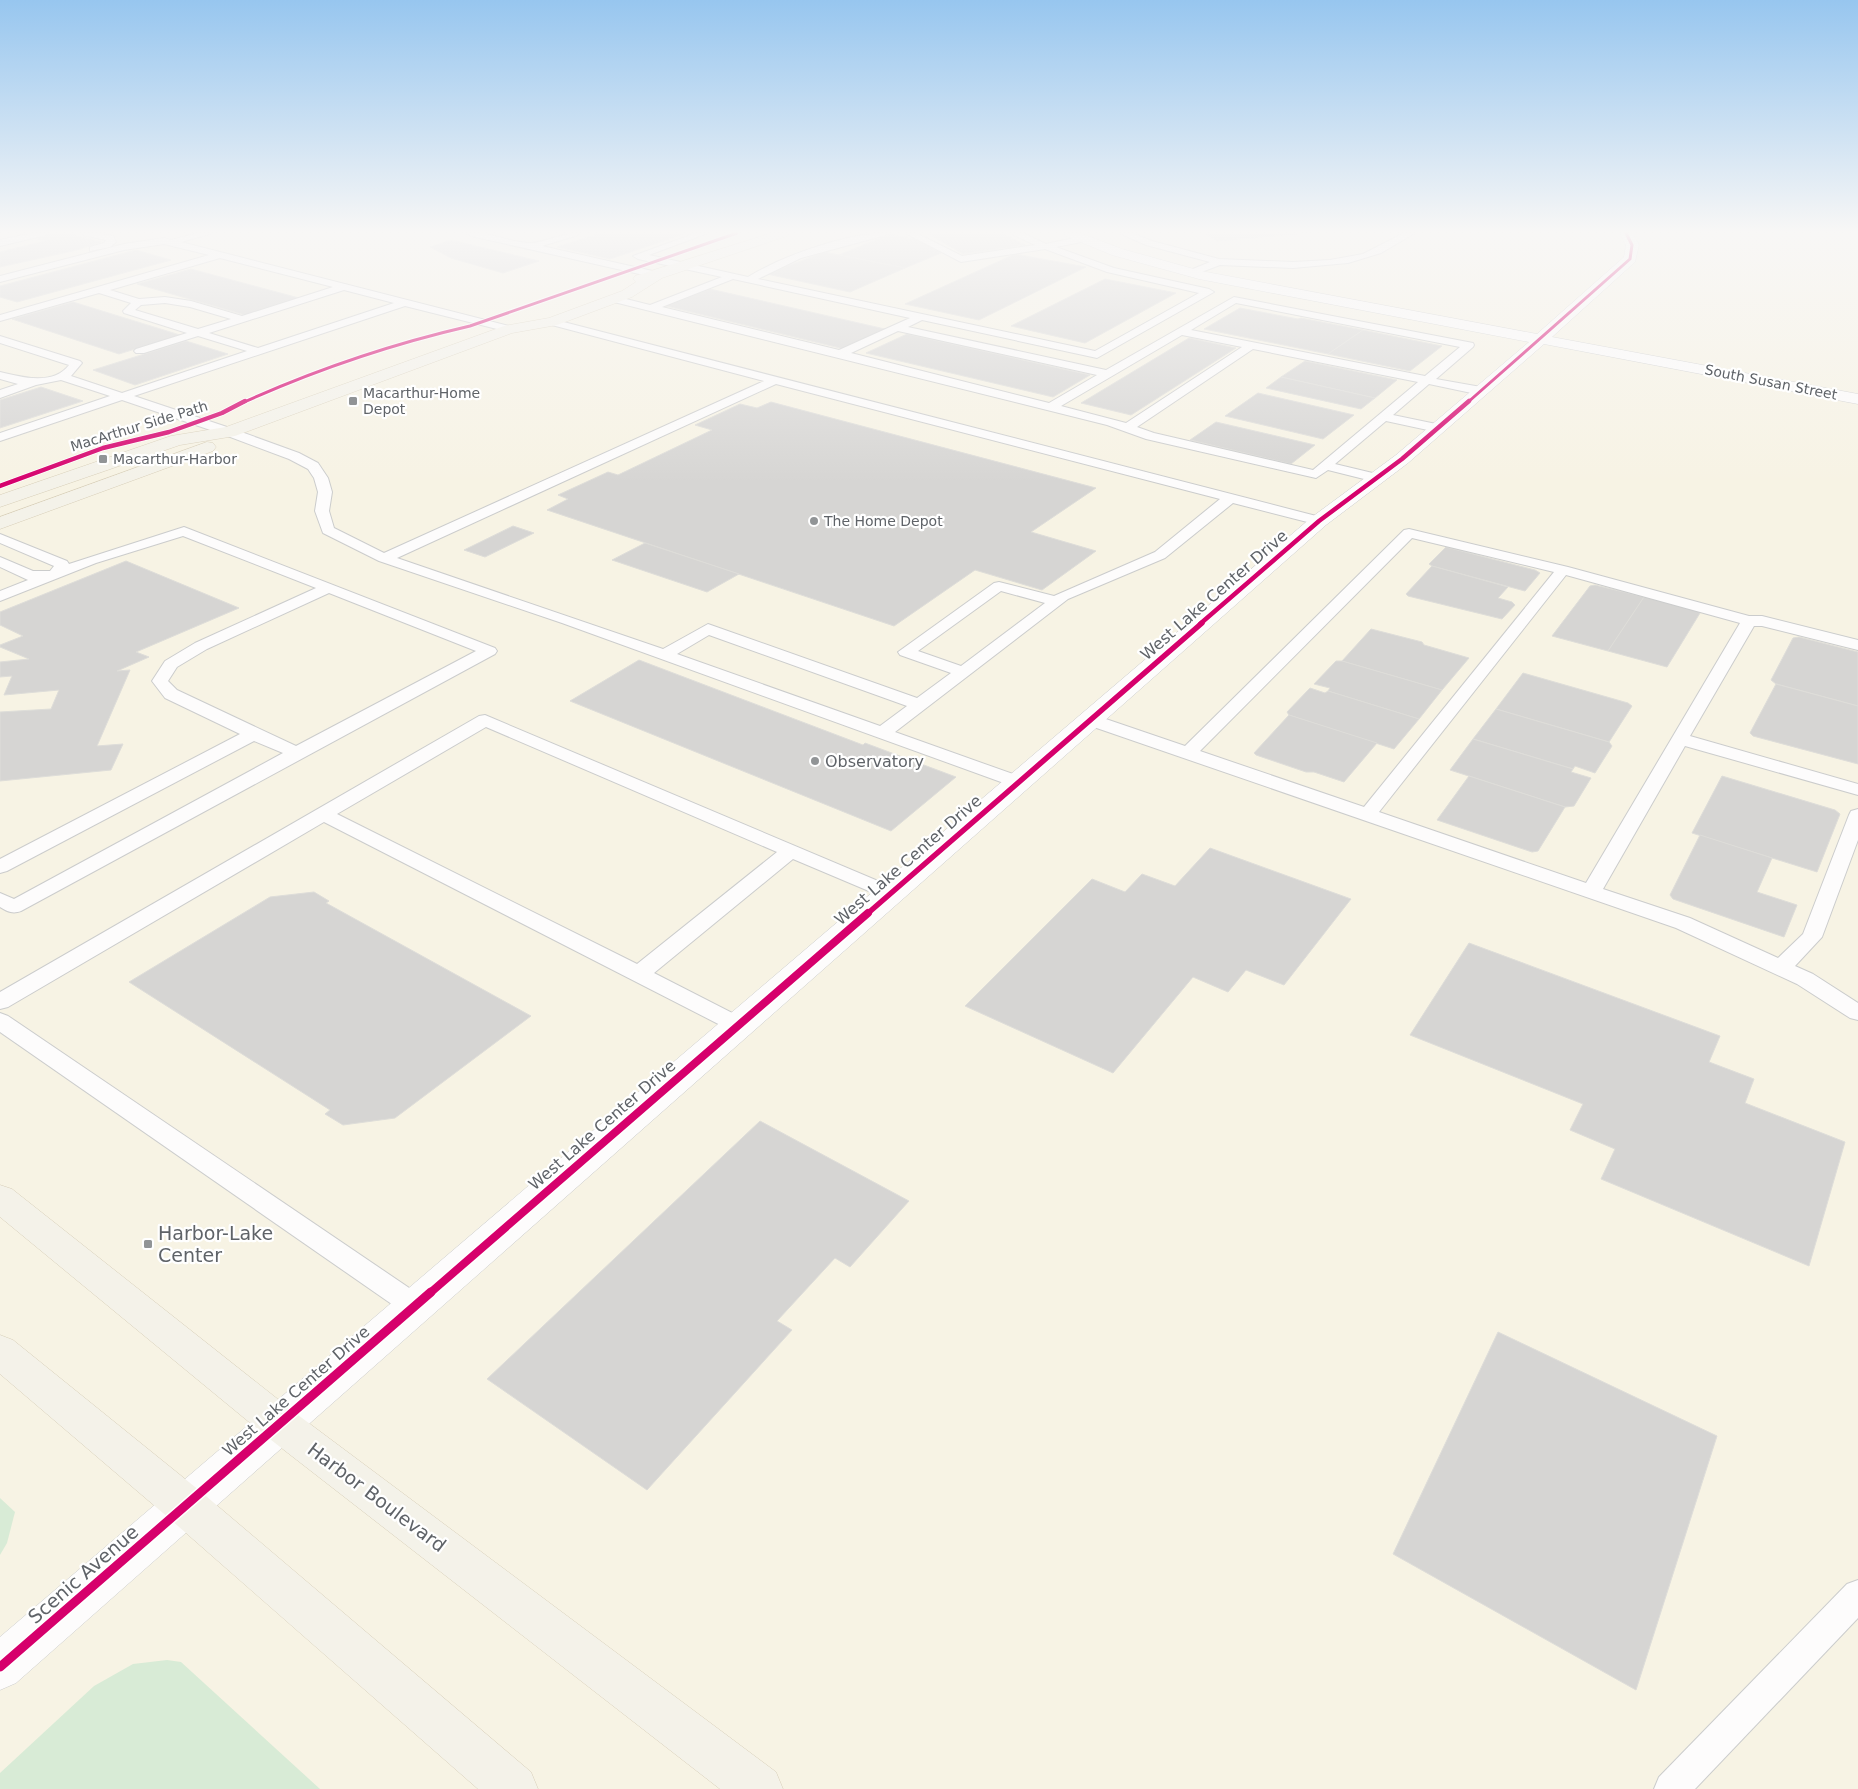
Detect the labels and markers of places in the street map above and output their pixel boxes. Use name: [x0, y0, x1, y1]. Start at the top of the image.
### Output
place label: Macarthur-Home Depot: [363, 385, 480, 417]
marker: Macarthur-Home Depot: [347, 395, 359, 407]
place label: Macarthur-Harbor: [113, 451, 237, 467]
marker: Macarthur-Harbor: [97, 453, 109, 465]
place label: The Home Depot: [823, 513, 943, 529]
marker: The Home Depot: [808, 515, 820, 527]
place label: Observatory: [825, 752, 924, 771]
marker: Observatory: [809, 755, 821, 767]
place label: Harbor-Lake Center: [158, 1222, 273, 1266]
marker: Harbor-Lake Center: [142, 1238, 154, 1250]

